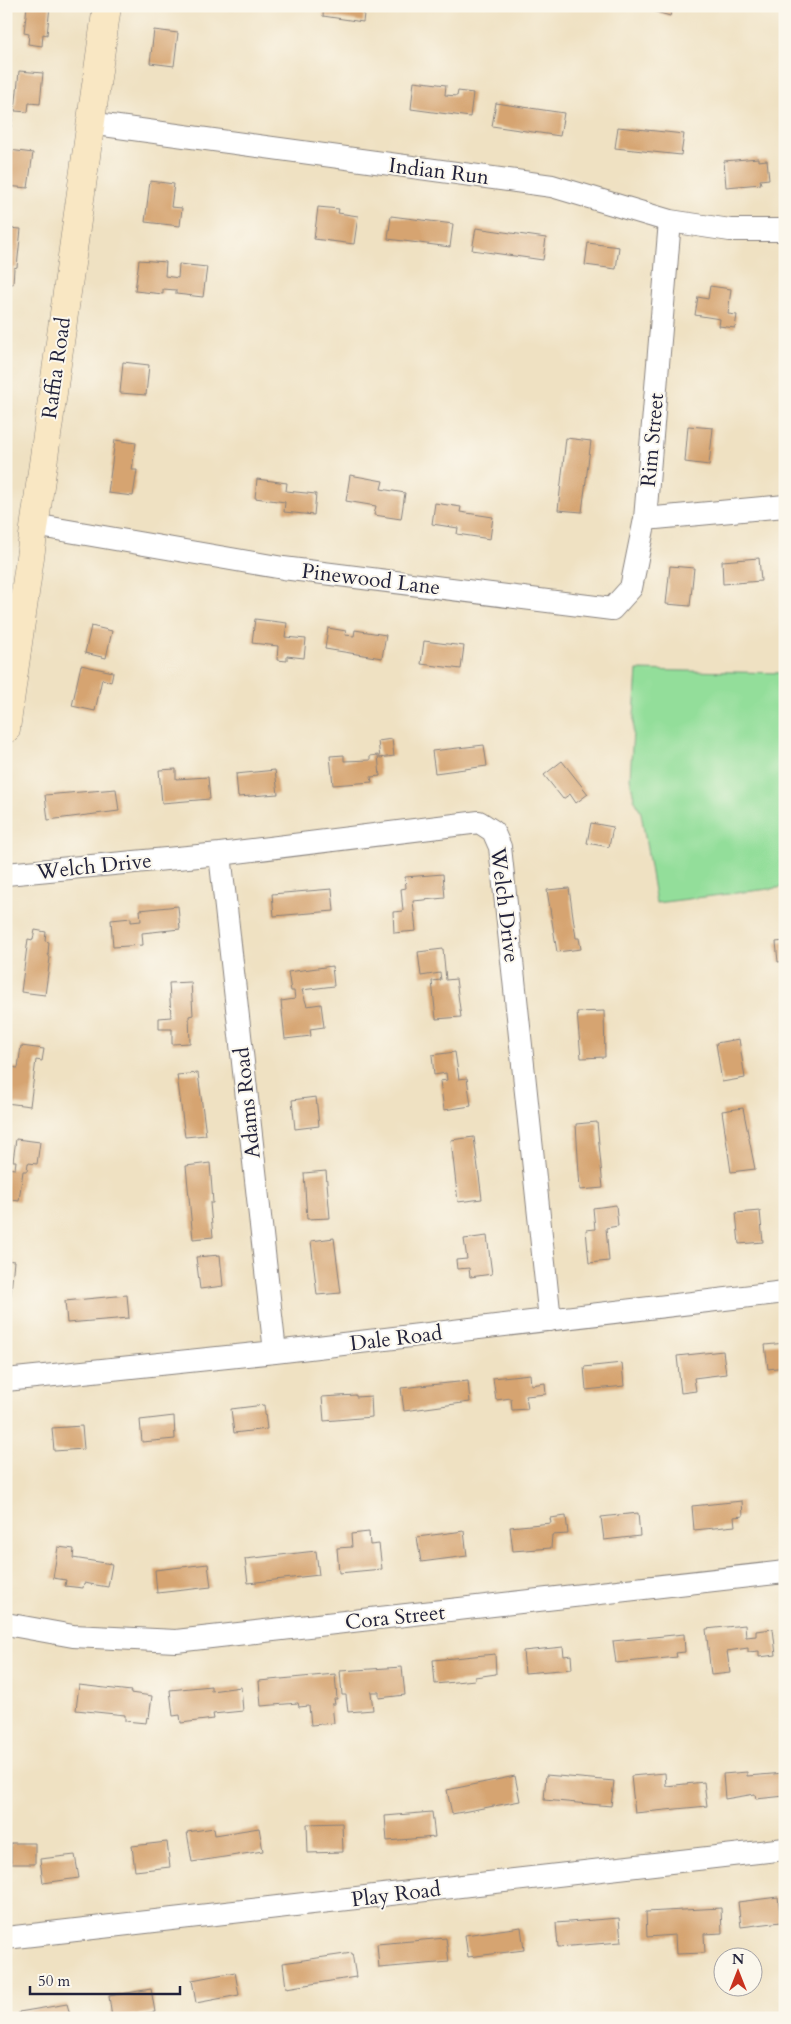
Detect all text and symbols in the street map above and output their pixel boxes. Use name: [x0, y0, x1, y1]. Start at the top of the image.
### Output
street label: Indian Run: [387, 151, 491, 192]
street label: Raffia Road: [35, 315, 78, 421]
street label: Rim Street: [634, 391, 671, 488]
street label: Pinewood Lane: [300, 557, 442, 602]
street label: Welch Drive: [483, 845, 526, 964]
street label: Welch Drive: [34, 846, 153, 887]
street label: Adams Road: [227, 1046, 268, 1160]
street label: Dale Road: [348, 1318, 444, 1359]
street label: Cora Street: [344, 1598, 447, 1637]
street label: Play Road: [350, 1875, 442, 1914]
north arrow: [714, 1946, 764, 1996]
text: N: [732, 1950, 744, 1969]
scale bar: [30, 1964, 180, 1996]
text: 50 m: [38, 1971, 70, 1991]

